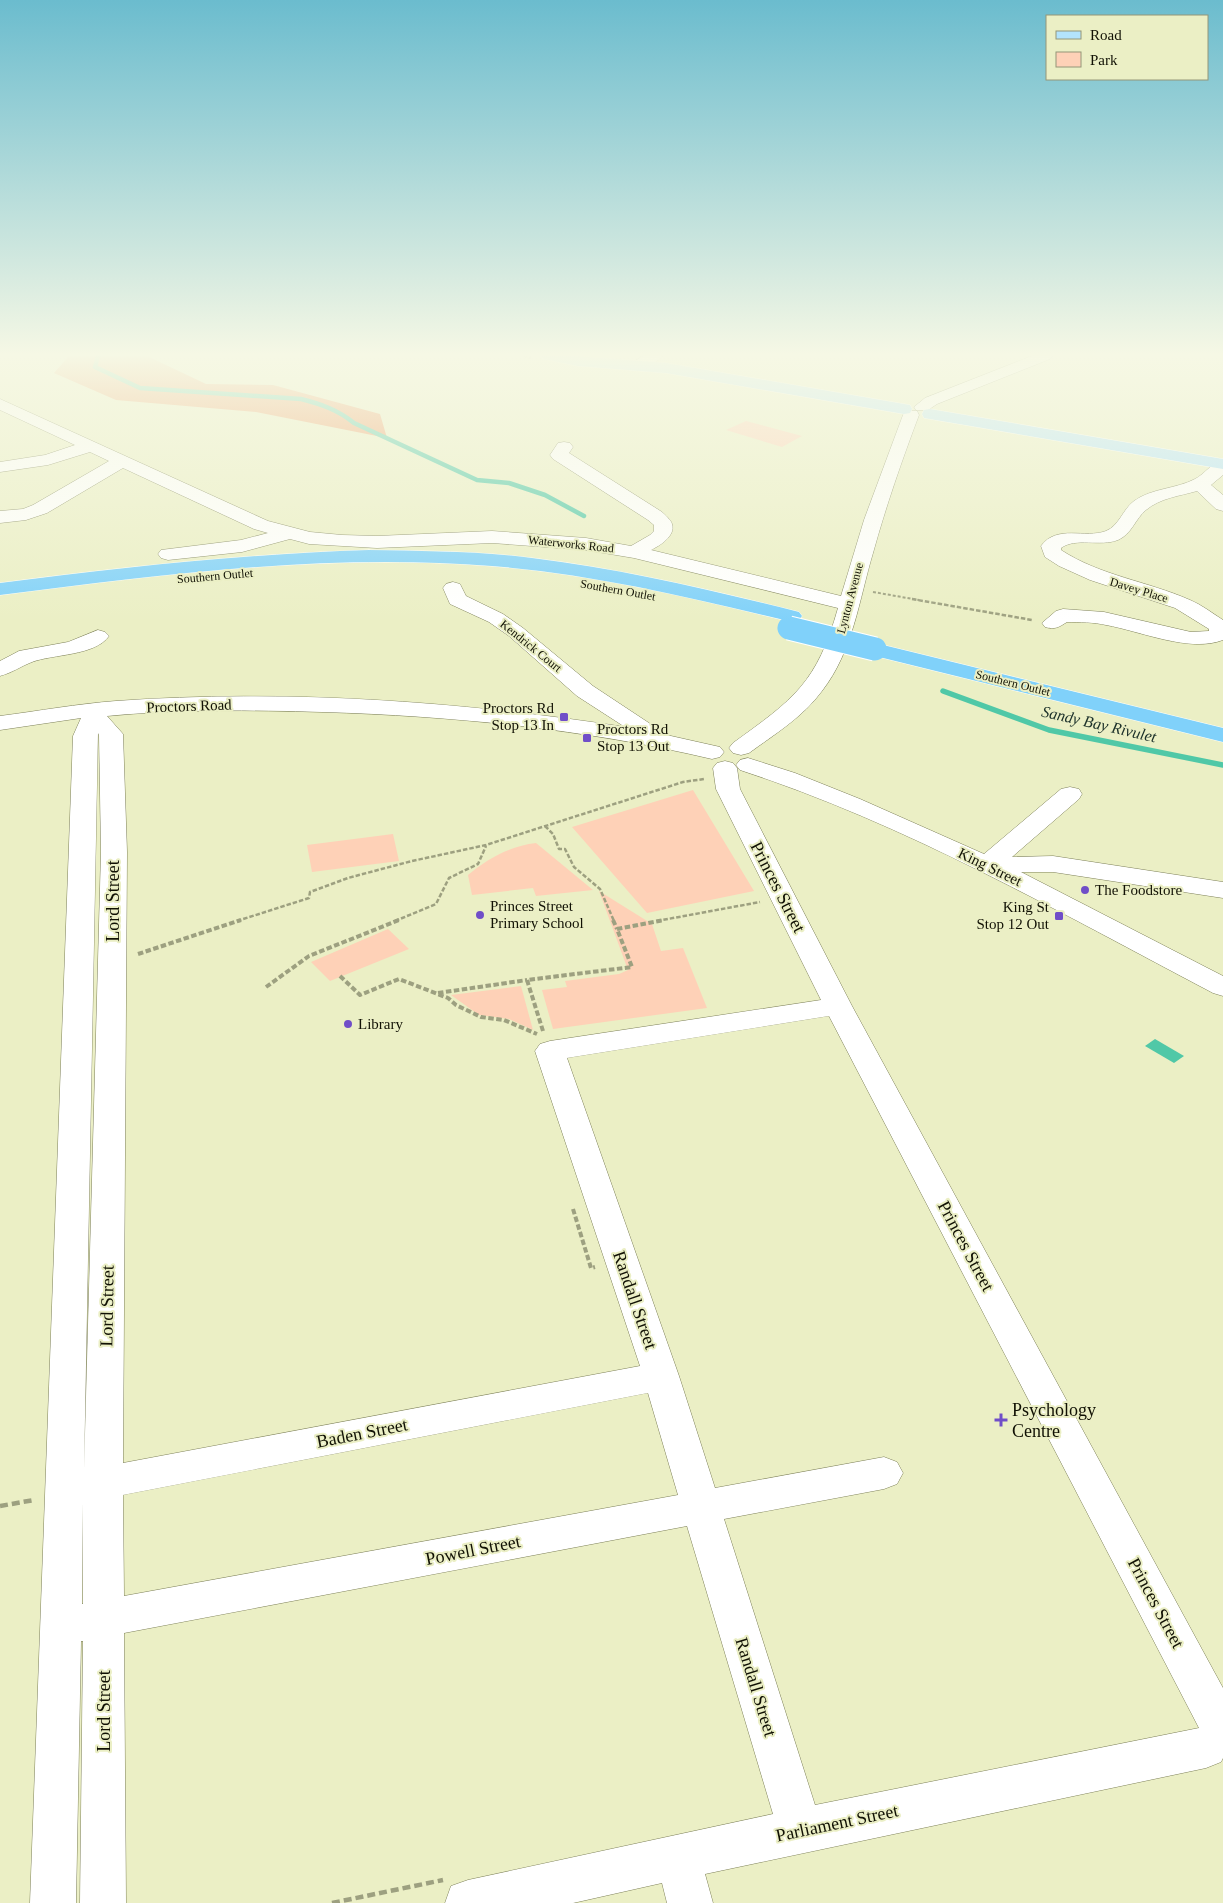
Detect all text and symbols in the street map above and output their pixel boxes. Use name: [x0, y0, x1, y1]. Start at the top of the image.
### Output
legend: [1046, 15, 1208, 80]
text: Road: [1090, 27, 1122, 43]
text: Park: [1090, 52, 1118, 68]
street label: Waterworks Road: [527, 533, 615, 555]
street label: Lynton Avenue: [834, 561, 866, 635]
street label: Southern Outlet: [176, 566, 254, 586]
street label: Davey Place: [1108, 574, 1170, 606]
street label: Southern Outlet: [579, 576, 657, 604]
street label: Kendrick Court: [497, 617, 565, 675]
street label: Southern Outlet: [974, 667, 1052, 699]
street label: Proctors Road: [146, 696, 232, 715]
place label: Proctors Rd Stop 13 In: [483, 700, 555, 733]
water label: Sandy Bay Rivulet: [1040, 703, 1159, 747]
marker: Proctors Rd Stop 13 In: [558, 711, 570, 723]
place label: Proctors Rd Stop 13 Out: [597, 721, 670, 754]
marker: Proctors Rd Stop 13 Out: [581, 732, 593, 744]
street label: Princes Street: [747, 838, 809, 936]
street label: King Street: [956, 845, 1025, 890]
street label: Lord Street: [103, 860, 123, 942]
place label: The Foodstore: [1095, 882, 1182, 898]
marker: The Foodstore: [1079, 884, 1091, 896]
place label: Princes Street Primary School: [490, 898, 584, 931]
place label: King St Stop 12 Out: [976, 899, 1050, 932]
marker: Princes Street Primary School: [474, 909, 486, 921]
marker: King St Stop 12 Out: [1053, 910, 1065, 922]
place label: Library: [358, 1016, 403, 1032]
marker: Library: [342, 1018, 354, 1030]
street label: Princes Street: [934, 1197, 998, 1295]
street label: Randall Street: [609, 1248, 661, 1352]
street label: Lord Street: [96, 1265, 118, 1347]
place label: Psychology Centre: [1012, 1400, 1096, 1441]
marker: Psychology Centre: [994, 1413, 1008, 1427]
street label: Baden Street: [315, 1414, 409, 1452]
street label: Powell Street: [424, 1531, 522, 1569]
street label: Princes Street: [1124, 1554, 1188, 1652]
street label: Randall Street: [731, 1635, 781, 1739]
street label: Lord Street: [94, 1670, 114, 1752]
street label: Parliament Street: [774, 1800, 900, 1846]

